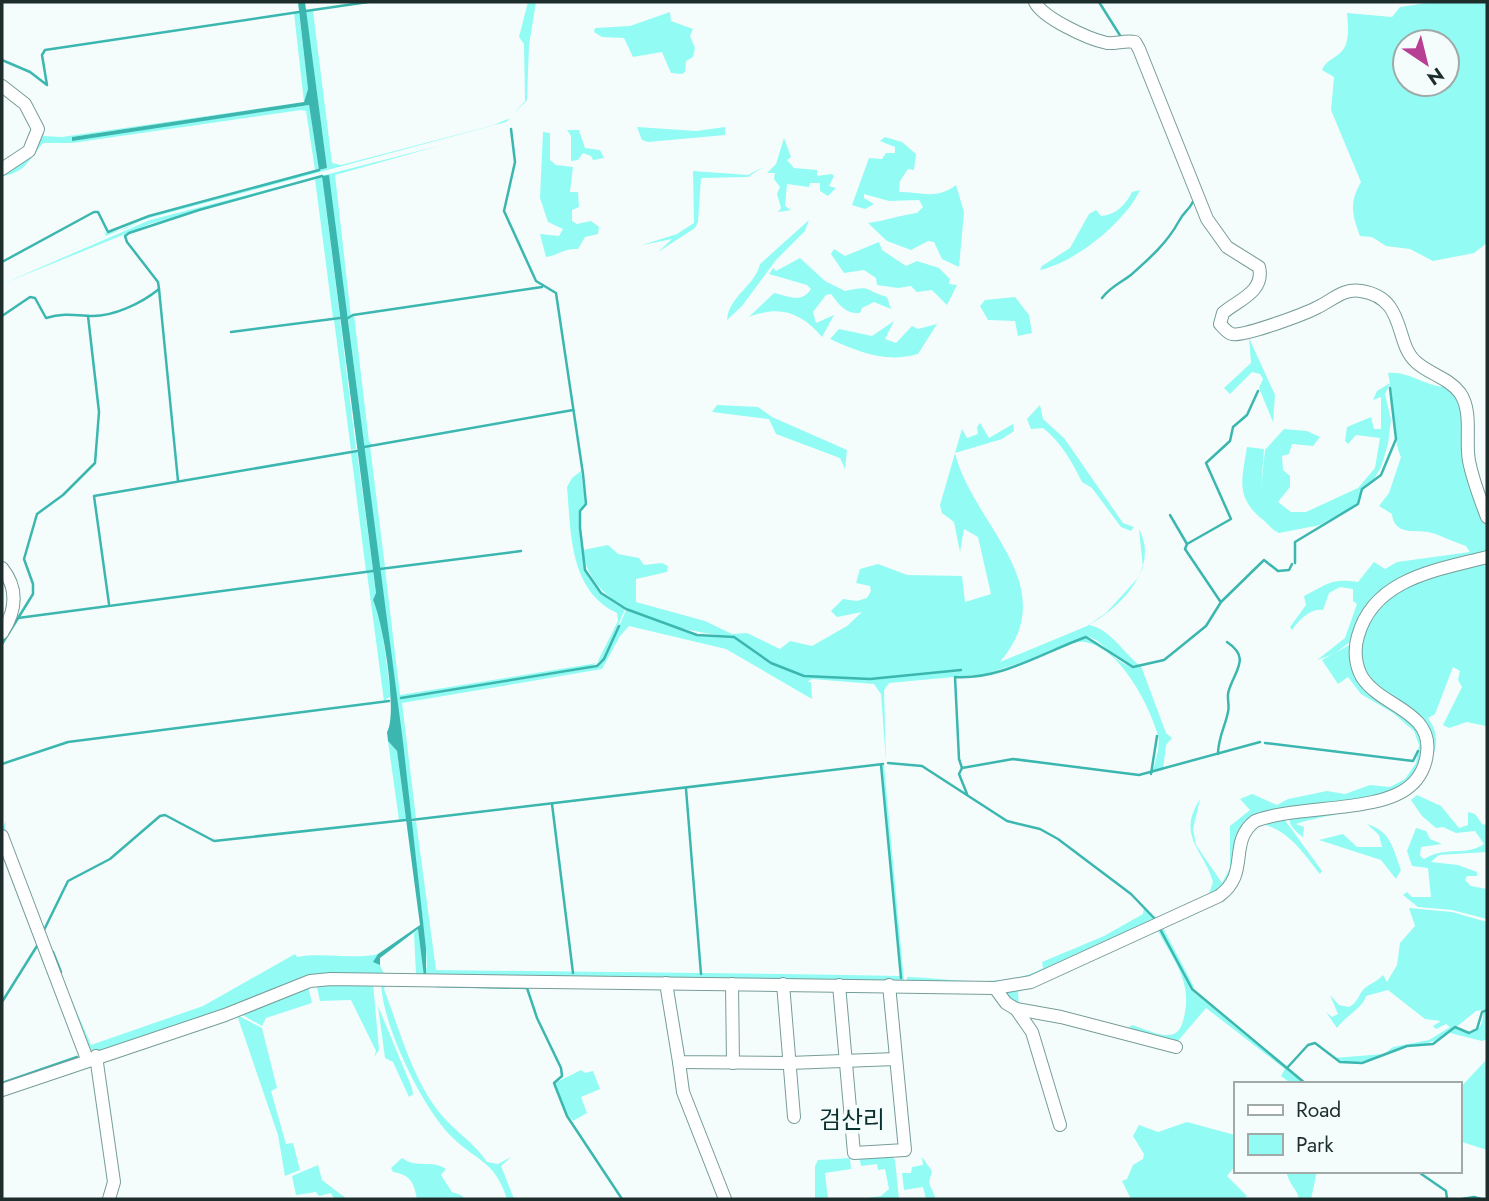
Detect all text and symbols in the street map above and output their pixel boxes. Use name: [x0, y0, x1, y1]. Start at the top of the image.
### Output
north arrow: [1391, 28, 1461, 98]
text: N: [1422, 61, 1449, 92]
legend: [1234, 1082, 1461, 1173]
text: Road: [1296, 1095, 1341, 1125]
district label: 검산리: [819, 1102, 885, 1137]
text: Park: [1296, 1130, 1334, 1160]

